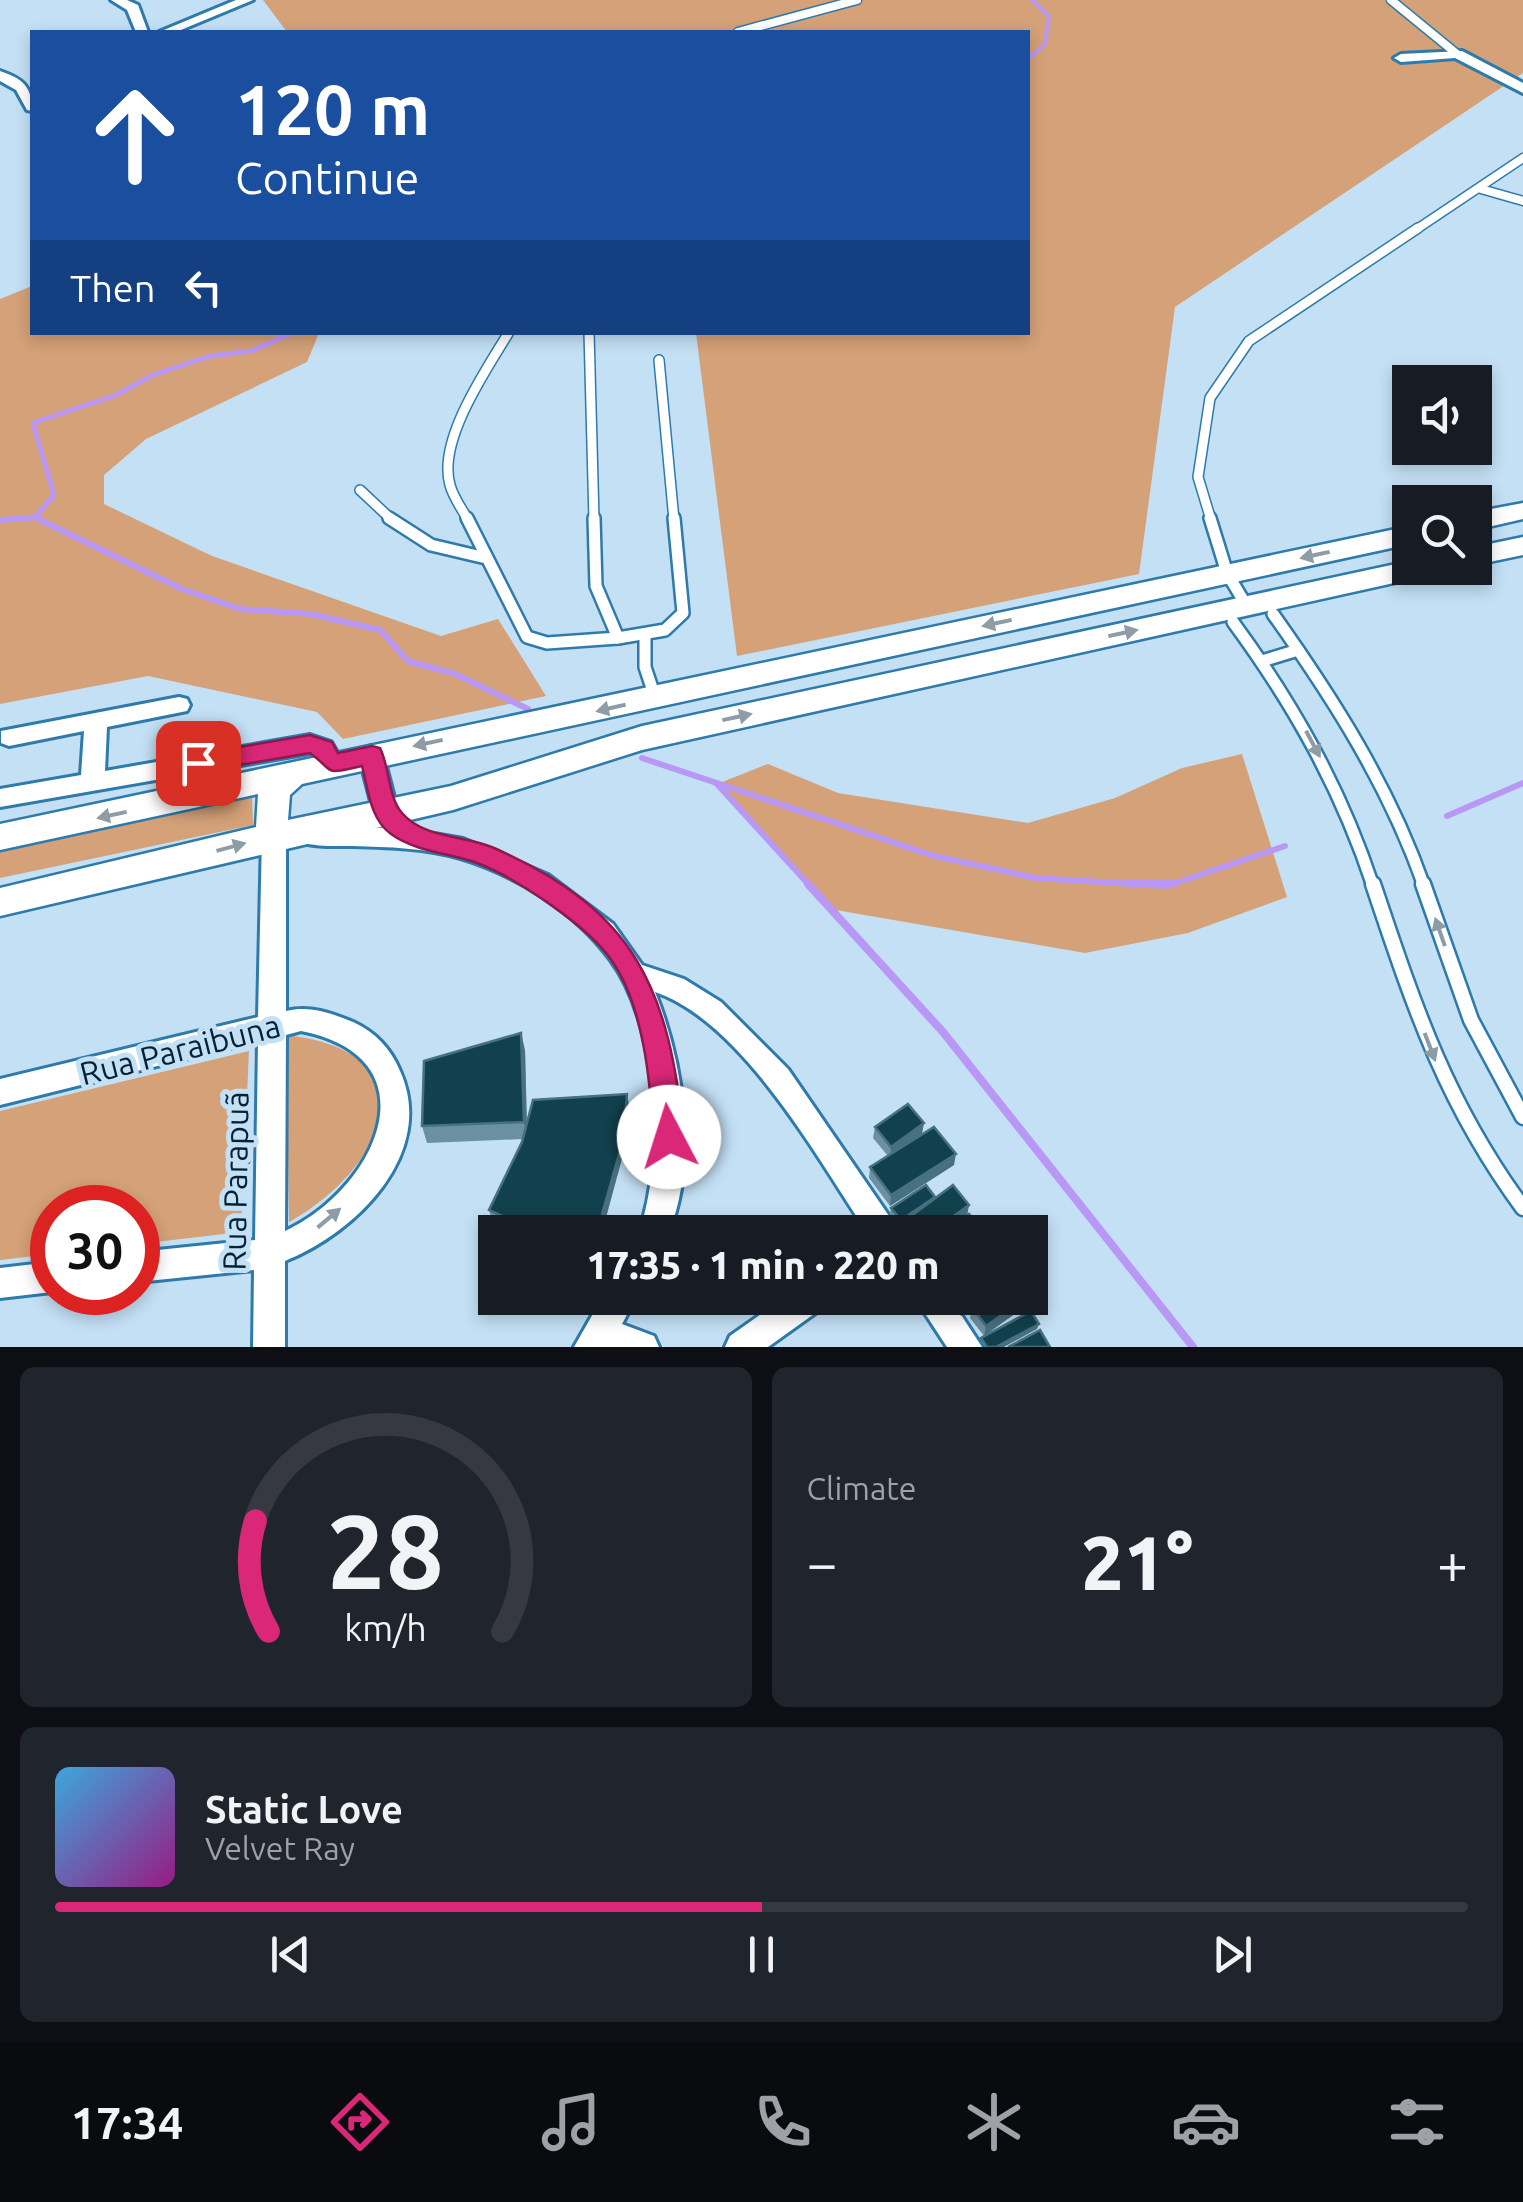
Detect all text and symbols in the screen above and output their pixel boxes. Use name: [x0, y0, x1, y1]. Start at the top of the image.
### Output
icon: ahead: [70, 70, 200, 200]
text: 120 m: [235, 70, 430, 148]
text: Continue: [235, 152, 419, 203]
icon: left: [176, 260, 231, 315]
text: Then: [70, 267, 156, 309]
map controls: [1392, 365, 1492, 585]
button: sound: [1392, 365, 1492, 465]
button: search: [1392, 485, 1492, 585]
one-way arrow: [1299, 548, 1330, 563]
one-way arrow: [981, 616, 1012, 631]
one-way arrow: [1108, 625, 1139, 640]
one-way arrow: [595, 700, 626, 716]
one-way arrow: [722, 709, 753, 725]
pin: [156, 721, 241, 806]
one-way arrow: [1304, 730, 1321, 759]
one-way arrow: [413, 735, 444, 751]
icon: arrive: [171, 736, 226, 791]
one-way arrow: [96, 807, 127, 823]
one-way arrow: [216, 839, 247, 855]
one-way arrow: [1432, 917, 1447, 947]
street label: Rua Paraibuna: [76, 1007, 284, 1091]
one-way arrow: [1422, 1032, 1438, 1062]
position arrow: [617, 1085, 721, 1189]
street label: Rua Parapuã: [215, 1091, 255, 1271]
speed limit sign: 30: [30, 1185, 160, 1315]
one-way arrow: [317, 1208, 342, 1229]
text: 17:35 · 1 min · 220 m: [586, 1244, 940, 1286]
text: Climate: [807, 1470, 917, 1506]
text: 28: [327, 1492, 444, 1609]
text: 21°: [1081, 1520, 1193, 1604]
text: −: [807, 1532, 838, 1593]
text: +: [1437, 1532, 1468, 1593]
text: km/h: [344, 1608, 427, 1648]
text: Static Love: [205, 1788, 403, 1830]
text: Velvet Ray: [205, 1830, 355, 1866]
icon: previous: [263, 1927, 318, 1982]
icon: pause: [734, 1927, 789, 1982]
icon: next: [1205, 1927, 1260, 1982]
icon: directions: [325, 2087, 395, 2157]
icon: music: [536, 2087, 606, 2157]
icon: phone: [748, 2087, 818, 2157]
icon: climate: [959, 2087, 1029, 2157]
icon: car: [1171, 2087, 1241, 2157]
icon: filters: [1382, 2087, 1452, 2157]
text: 17:34: [71, 2097, 183, 2148]

